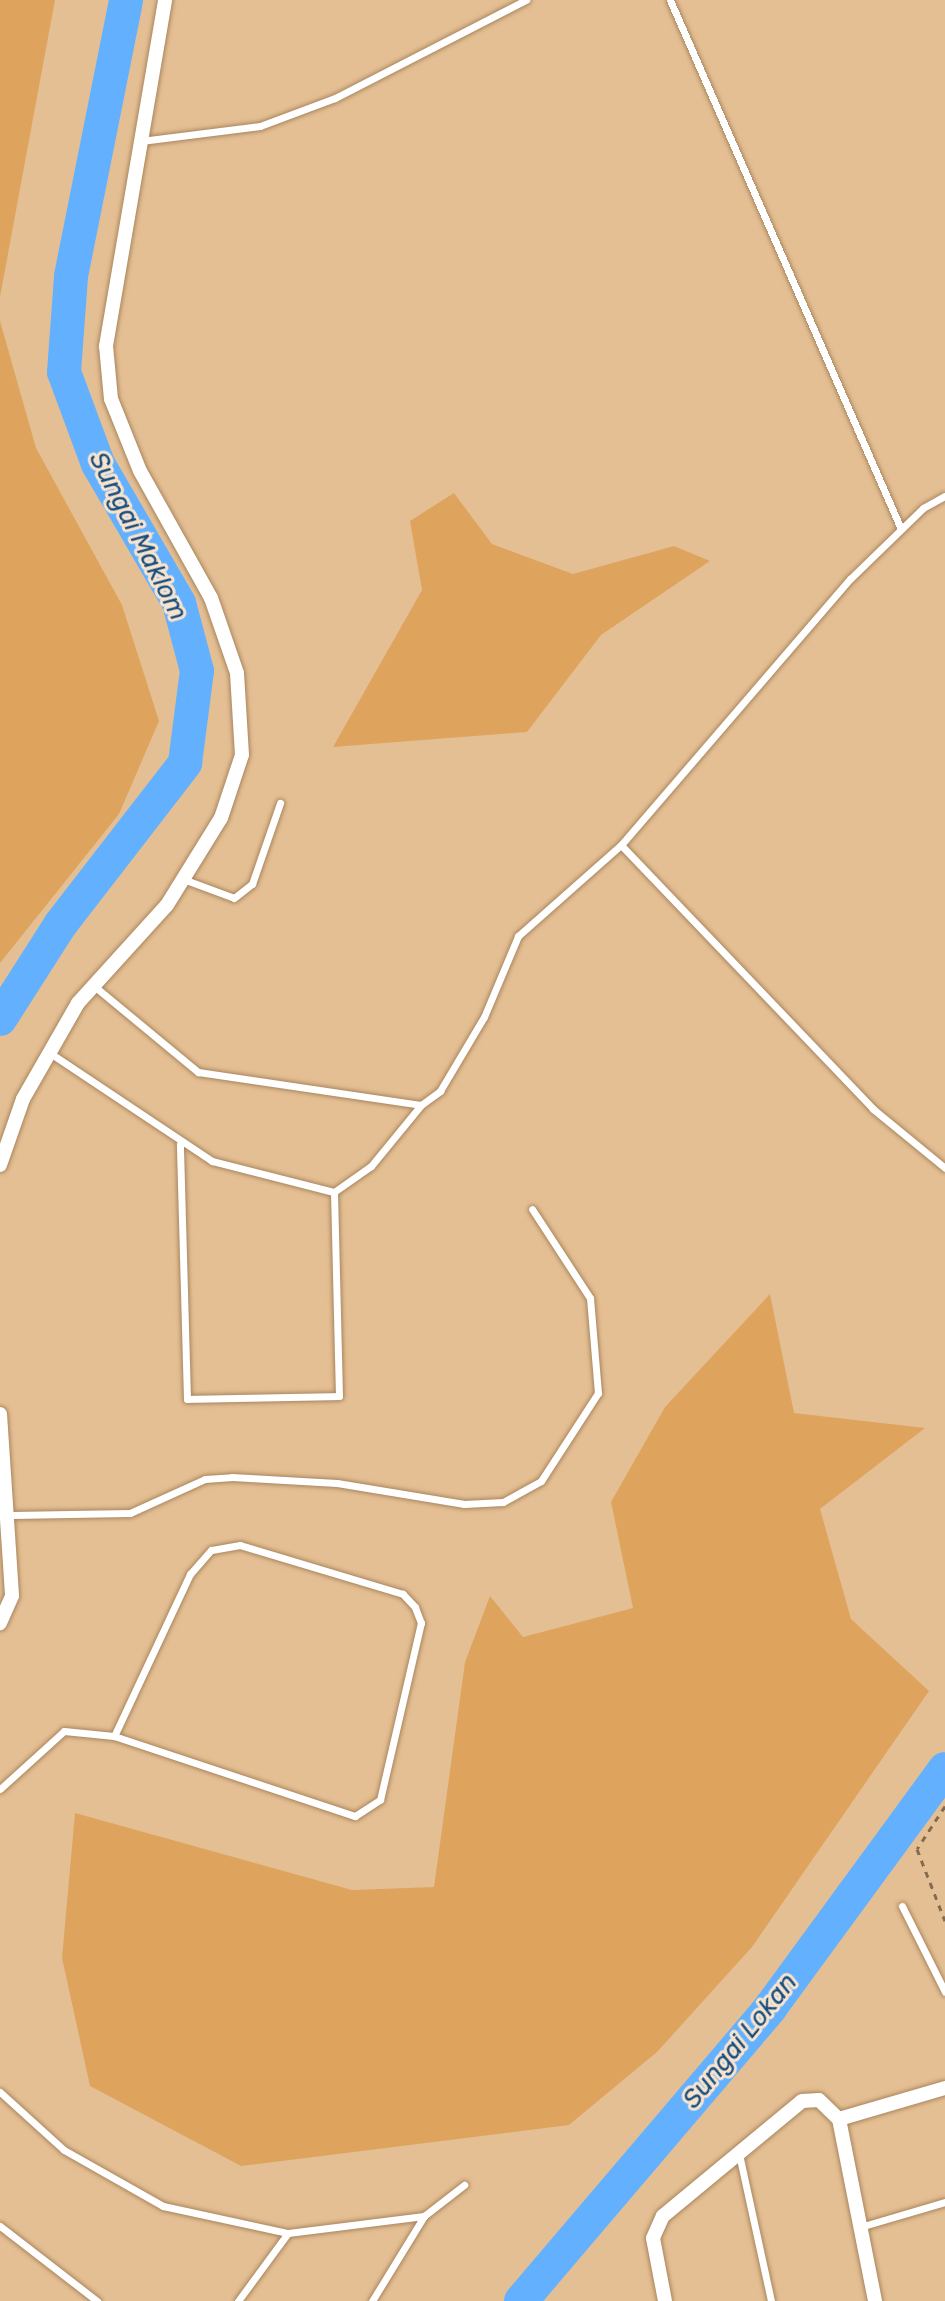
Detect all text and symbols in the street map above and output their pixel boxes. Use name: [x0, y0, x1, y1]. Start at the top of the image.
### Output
water label: Sungai Maklom: [82, 447, 194, 625]
water label: Sungai Lokan: [676, 1967, 804, 2115]

